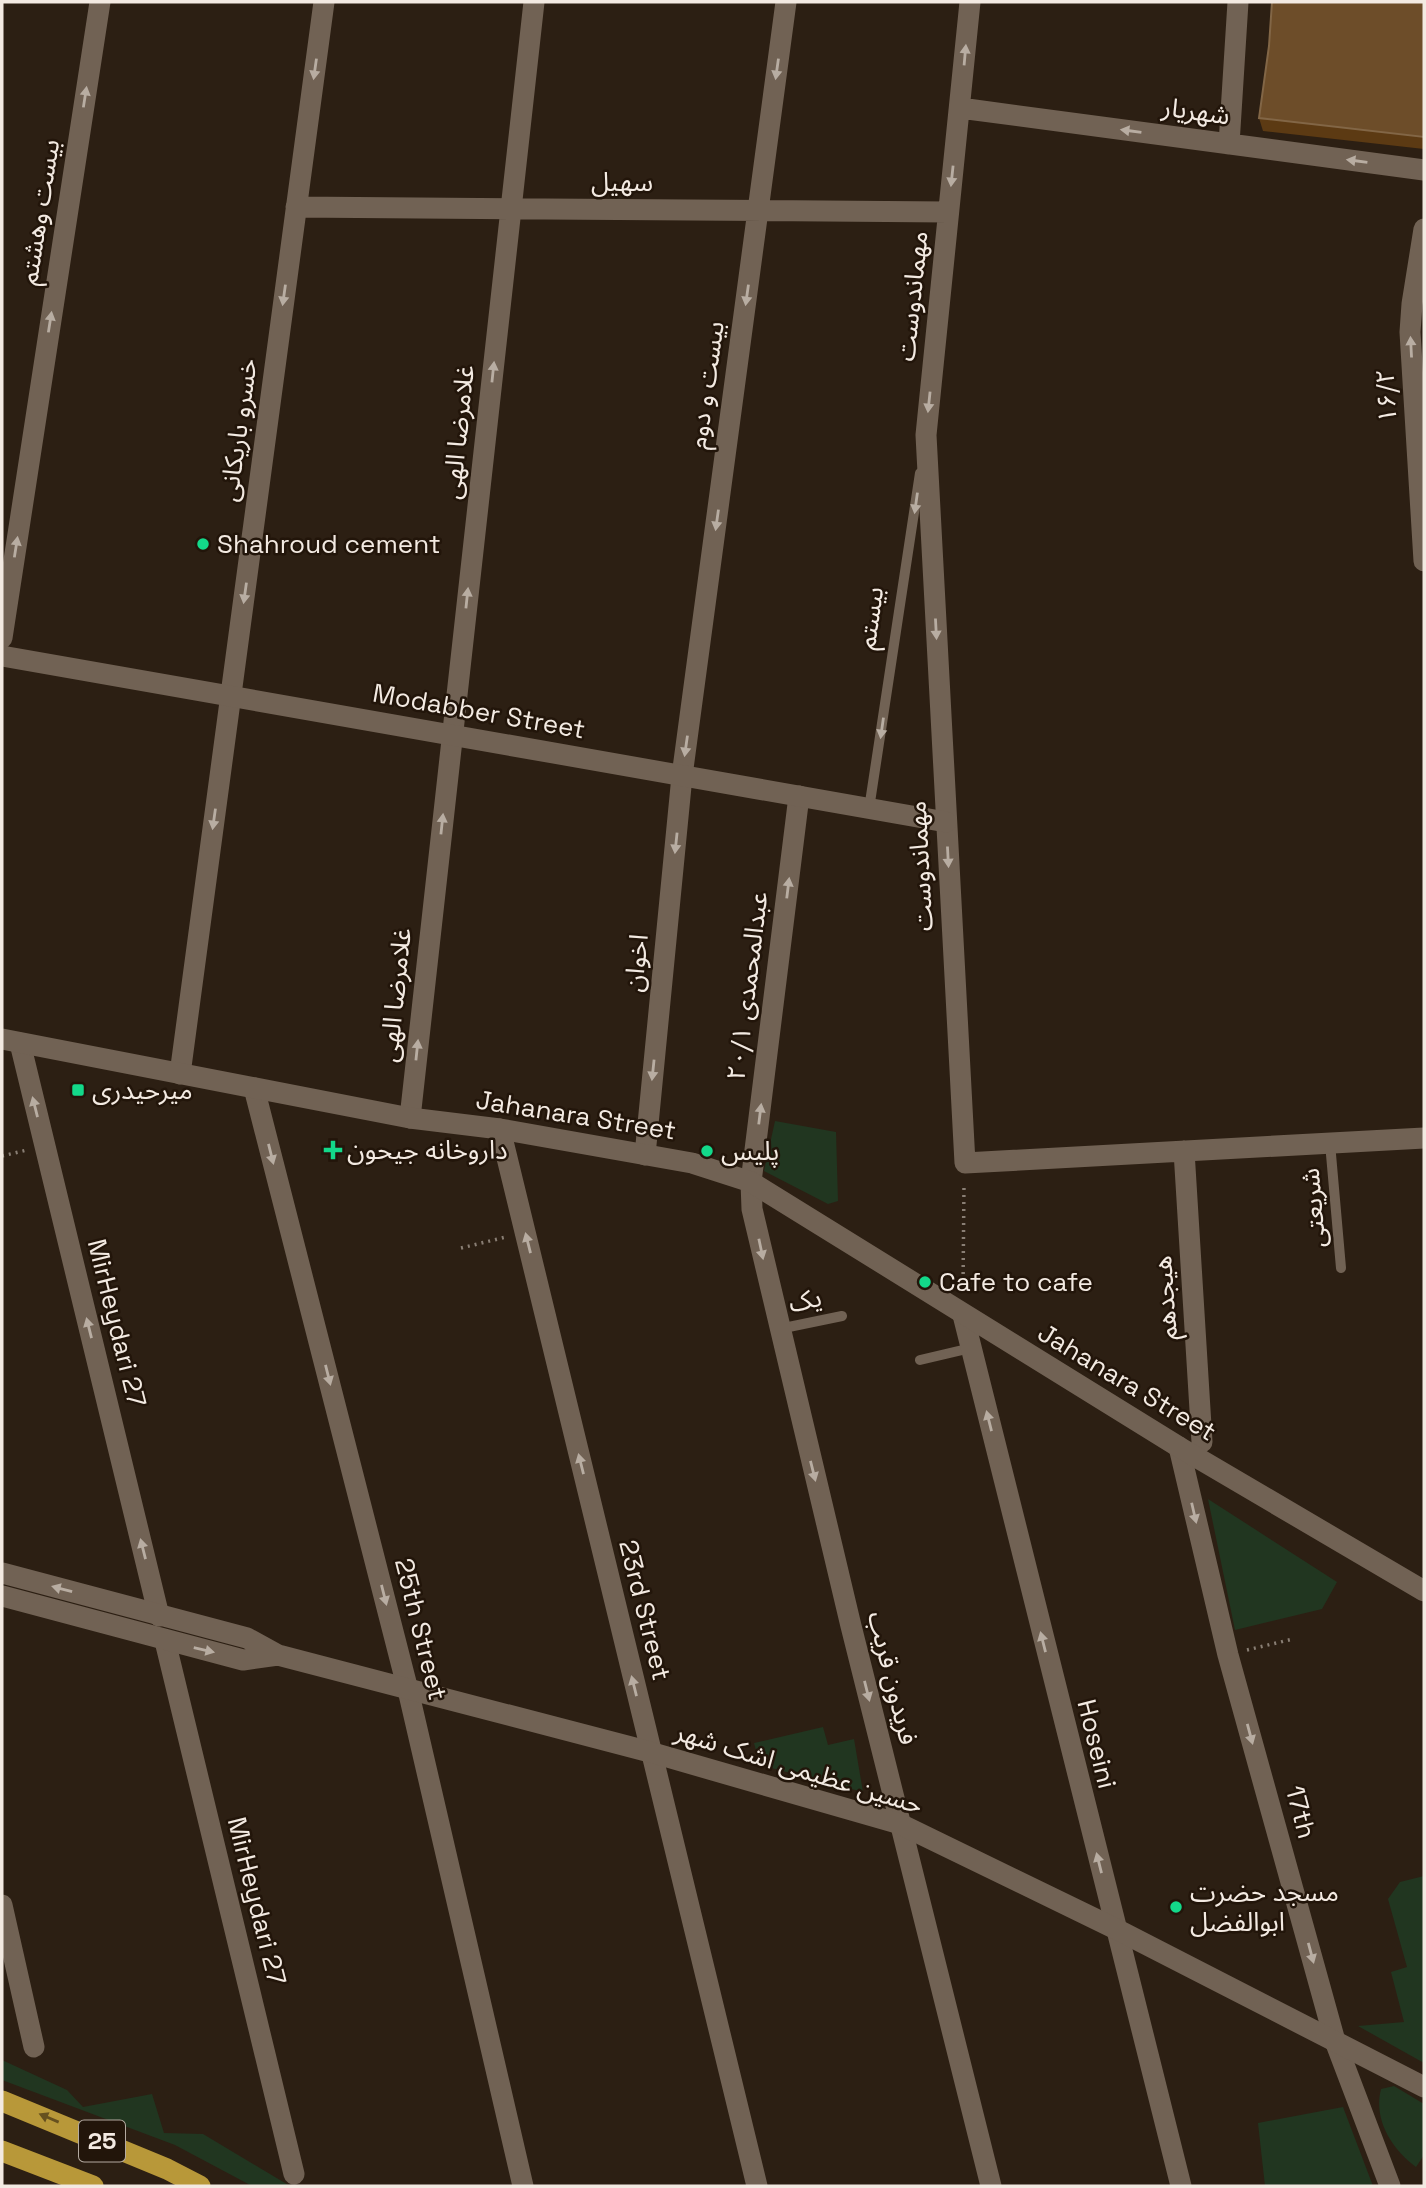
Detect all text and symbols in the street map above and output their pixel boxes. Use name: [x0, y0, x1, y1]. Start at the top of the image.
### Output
one-way arrow: [960, 44, 971, 66]
one-way arrow: [309, 59, 320, 81]
one-way arrow: [772, 59, 783, 81]
one-way arrow: [80, 86, 91, 108]
street label: شهریار: [1159, 89, 1232, 133]
one-way arrow: [1120, 125, 1142, 136]
street label: بیست وهشتم: [11, 137, 70, 288]
one-way arrow: [1345, 155, 1367, 166]
street label: سهیل: [591, 165, 653, 199]
one-way arrow: [946, 165, 957, 187]
street label: مهماندوست: [888, 229, 936, 363]
one-way arrow: [279, 284, 290, 306]
one-way arrow: [741, 284, 752, 306]
one-way arrow: [45, 311, 56, 333]
street label: بیست و دوم: [680, 319, 735, 452]
one-way arrow: [1405, 335, 1416, 357]
street label: خسرو باریکانی: [211, 356, 265, 504]
one-way arrow: [487, 361, 498, 383]
street label: غلامرضا الهی: [434, 363, 482, 501]
street label: ۱۶/۲: [1368, 368, 1404, 424]
one-way arrow: [923, 391, 934, 413]
one-way arrow: [910, 492, 921, 514]
one-way arrow: [711, 509, 722, 531]
place label: Shahroud cement: [217, 527, 441, 561]
one-way arrow: [11, 536, 22, 558]
marker: Shahroud cement: [195, 536, 211, 552]
one-way arrow: [239, 582, 250, 604]
street label: بیستم: [849, 584, 894, 652]
one-way arrow: [462, 587, 473, 609]
one-way arrow: [930, 619, 941, 641]
street label: Modabber Street: [370, 676, 588, 746]
one-way arrow: [876, 717, 887, 739]
one-way arrow: [681, 735, 692, 757]
street label: مهماندوست: [900, 800, 940, 932]
one-way arrow: [209, 808, 220, 830]
one-way arrow: [437, 813, 448, 835]
one-way arrow: [670, 833, 681, 855]
one-way arrow: [942, 846, 953, 868]
one-way arrow: [782, 877, 793, 899]
street label: عبدالمحمدی ۲۰/۱: [719, 890, 775, 1082]
street label: غلامرضا الهی: [371, 926, 419, 1064]
street label: اخوان: [616, 932, 656, 994]
one-way arrow: [412, 1039, 423, 1061]
one-way arrow: [647, 1059, 658, 1081]
place label: میرحیدری: [92, 1073, 193, 1107]
marker: میرحیدری: [70, 1082, 86, 1098]
street label: Jahanara Street: [474, 1082, 678, 1148]
one-way arrow: [30, 1096, 41, 1118]
one-way arrow: [754, 1103, 765, 1125]
place label: داروخانه جیحون: [347, 1133, 508, 1167]
place label: پلیس: [721, 1134, 779, 1168]
marker: داروخانه جیحون: [325, 1142, 341, 1158]
one-way arrow: [266, 1143, 277, 1165]
marker: پلیس: [699, 1143, 715, 1159]
street label: شریعتی: [1293, 1167, 1333, 1249]
one-way arrow: [522, 1232, 533, 1254]
street label: MirHeydari 27: [80, 1236, 154, 1410]
one-way arrow: [756, 1238, 767, 1260]
street label: هیجدهم: [1145, 1254, 1188, 1341]
place label: Cafe to cafe: [939, 1265, 1093, 1299]
marker: Cafe to cafe: [917, 1274, 933, 1290]
street label: یک: [785, 1280, 825, 1320]
street label: Jahanara Street: [1032, 1315, 1222, 1449]
one-way arrow: [83, 1317, 94, 1339]
one-way arrow: [323, 1364, 334, 1386]
one-way arrow: [983, 1410, 994, 1432]
one-way arrow: [575, 1453, 586, 1475]
one-way arrow: [808, 1460, 819, 1482]
one-way arrow: [1189, 1502, 1200, 1524]
street label: 23rd Street: [611, 1536, 679, 1684]
one-way arrow: [137, 1538, 148, 1560]
street label: 25th Street: [387, 1554, 455, 1704]
one-way arrow: [51, 1583, 73, 1594]
one-way arrow: [379, 1584, 390, 1606]
street label: فریدون قریب: [860, 1608, 926, 1748]
one-way arrow: [1037, 1631, 1048, 1653]
one-way arrow: [193, 1645, 215, 1656]
one-way arrow: [628, 1674, 639, 1696]
one-way arrow: [862, 1681, 873, 1703]
street label: Hoseini: [1070, 1696, 1124, 1792]
street label: حسین عظیمی اشک شهر: [670, 1714, 927, 1822]
one-way arrow: [1245, 1723, 1256, 1745]
street label: 17th: [1278, 1782, 1324, 1842]
street label: MirHeydari 27: [220, 1814, 294, 1988]
one-way arrow: [1093, 1852, 1104, 1874]
place label: مسجد حضرت ابوالفضل: [1190, 1875, 1339, 1939]
marker: مسجد حضرت ابوالفضل: [1168, 1899, 1184, 1915]
one-way arrow: [1306, 1943, 1316, 1964]
one-way arrow: [38, 2112, 59, 2123]
road number: 25: [79, 2120, 125, 2162]

